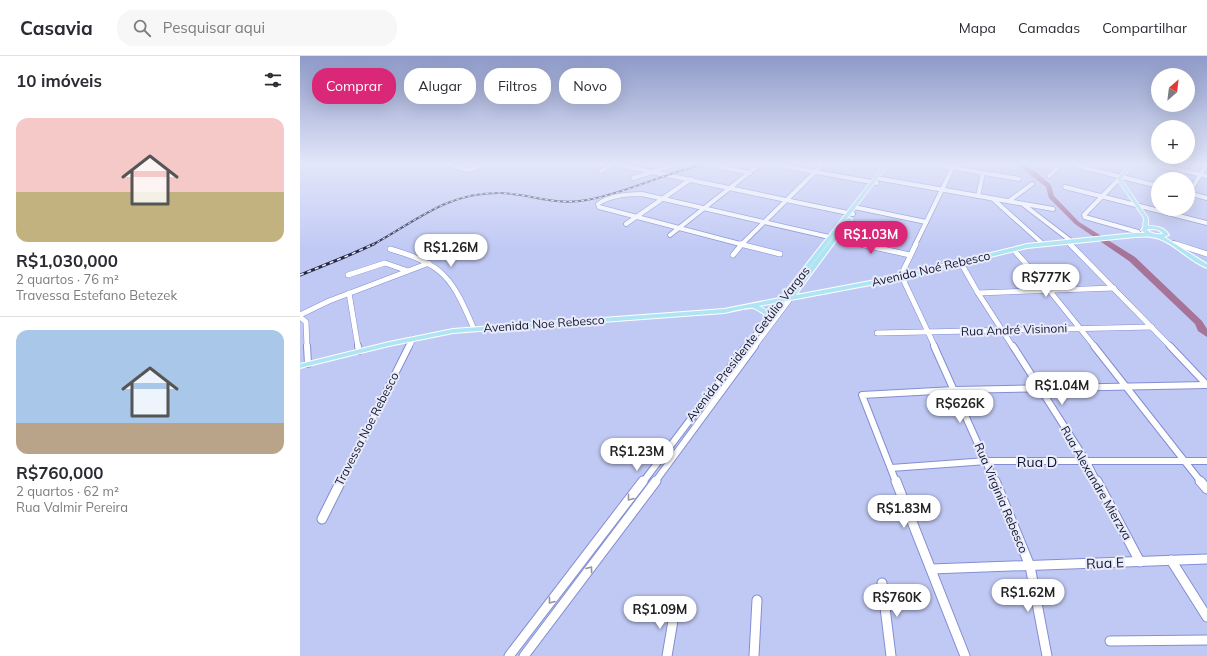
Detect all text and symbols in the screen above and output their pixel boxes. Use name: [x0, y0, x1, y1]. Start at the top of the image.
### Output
search box: [117, 10, 397, 46]
text: Casavia: [20, 16, 93, 40]
icon: search: [131, 17, 153, 39]
text: Pesquisar aqui: [163, 18, 265, 37]
text: Mapa: [959, 19, 996, 37]
text: Camadas: [1018, 19, 1080, 37]
text: Compartilhar: [1102, 19, 1187, 37]
chip: Comprar: [312, 68, 396, 104]
chip: Alugar: [404, 68, 476, 104]
chip: Filtros: [484, 68, 551, 104]
chip: Novo: [559, 68, 621, 104]
north arrow: [1151, 68, 1195, 112]
map controls: [1151, 68, 1195, 216]
icon: filters: [262, 69, 284, 91]
text: 10 imóveis: [16, 70, 102, 91]
button: +: [1151, 120, 1195, 164]
icon: home: [114, 144, 186, 216]
button: −: [1151, 172, 1195, 216]
pin: R$1.03M: [834, 221, 908, 255]
text: R$1.03M: [844, 226, 898, 242]
pin: R$1.26M: [414, 234, 488, 268]
text: R$1.26M: [424, 239, 478, 255]
street label: Avenida Noé Rebesco: [870, 248, 992, 289]
text: R$1,030,000: [16, 250, 118, 271]
street label: Avenida Presidente Getúlio Vargas: [683, 263, 813, 424]
pin: R$777K: [1013, 264, 1079, 298]
text: R$777K: [1022, 269, 1070, 285]
text: 2 quartos · 76 m²: [16, 271, 119, 287]
text: Travessa Estefano Betezek: [16, 287, 177, 303]
street label: Avenida Noe Rebesco: [483, 312, 605, 335]
street label: Rua André Visinoni: [961, 320, 1068, 339]
icon: home: [114, 356, 186, 428]
street label: Travessa Noe Rebesco: [331, 369, 402, 488]
pin: R$1.04M: [1025, 372, 1099, 406]
text: R$1.04M: [1035, 377, 1089, 393]
pin: R$626K: [927, 390, 993, 424]
text: R$626K: [936, 395, 984, 411]
street label: Rua Alexandre Mierzva: [1058, 423, 1135, 542]
pin: R$1.23M: [600, 438, 674, 472]
street label: Rua Virginia Rebesco: [971, 440, 1032, 555]
text: R$1.23M: [610, 443, 664, 459]
street label: Rua D: [1017, 453, 1057, 471]
text: R$760,000: [16, 462, 104, 483]
text: 2 quartos · 62 m²: [16, 483, 119, 499]
one-way arrow: [628, 493, 635, 500]
pin: R$1.83M: [867, 495, 941, 529]
text: Rua Valmir Pereira: [16, 499, 128, 515]
text: R$1.83M: [877, 500, 931, 516]
street label: Rua E: [1086, 553, 1124, 573]
one-way arrow: [585, 567, 592, 574]
pin: R$1.62M: [991, 579, 1065, 613]
pin: R$760K: [864, 584, 930, 618]
text: R$1.62M: [1001, 584, 1055, 600]
text: R$760K: [873, 589, 921, 605]
one-way arrow: [549, 596, 556, 603]
pin: R$1.09M: [623, 596, 697, 630]
text: R$1.09M: [633, 601, 687, 617]

